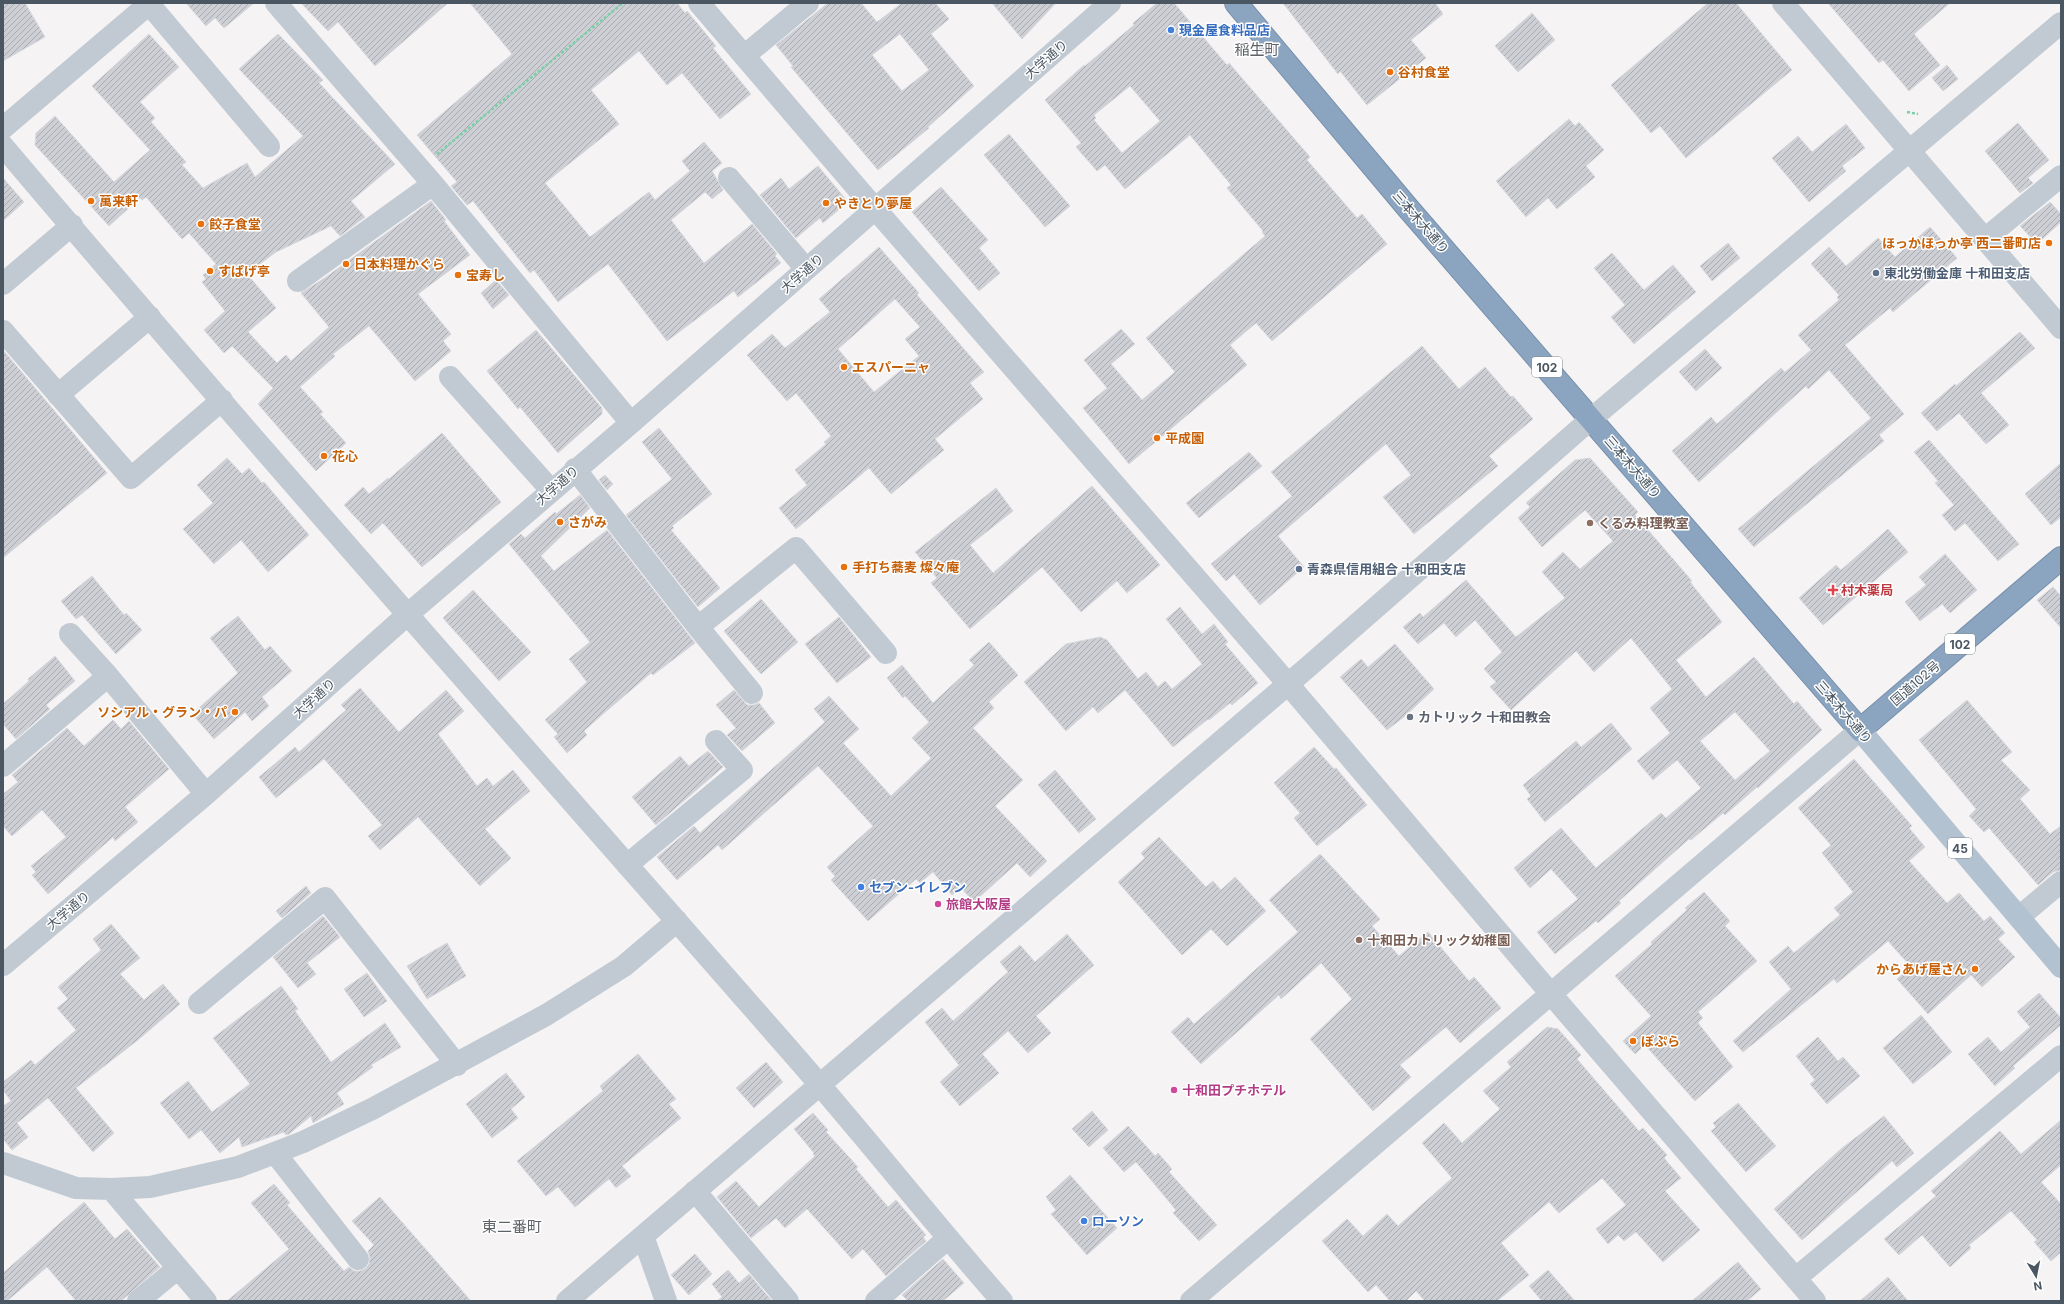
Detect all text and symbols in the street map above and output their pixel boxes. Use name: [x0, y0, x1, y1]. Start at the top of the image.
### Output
place label: 現金屋食料品店: [1179, 22, 1270, 38]
marker: 現金屋食料品店: [1166, 25, 1176, 35]
street label: 大学通り: [1021, 36, 1071, 82]
district label: 稲生町: [1234, 40, 1280, 59]
place label: 谷村食堂: [1398, 64, 1450, 80]
marker: 谷村食堂: [1385, 67, 1395, 77]
street label: 三本木大通り: [1389, 187, 1453, 257]
place label: 萬来軒: [99, 193, 138, 209]
place label: やきとり夢屋: [834, 195, 912, 211]
marker: 萬来軒: [86, 196, 96, 206]
marker: やきとり夢屋: [821, 198, 831, 208]
place label: 餃子食堂: [209, 216, 261, 232]
marker: 餃子食堂: [196, 219, 206, 229]
place label: ほっかほっか亭 西二番町店: [1882, 235, 2041, 251]
marker: ほっかほっか亭 西二番町店: [2044, 238, 2054, 248]
street label: 大学通り: [777, 250, 827, 296]
place label: 日本料理かぐら: [354, 256, 445, 272]
marker: 日本料理かぐら: [341, 259, 351, 269]
place label: すぱげ亭: [218, 263, 270, 279]
place label: 東北労働金庫 十和田支店: [1884, 265, 2030, 281]
marker: すぱげ亭: [205, 266, 215, 276]
place label: 宝寿し: [466, 267, 505, 283]
marker: 東北労働金庫 十和田支店: [1871, 268, 1881, 278]
marker: 宝寿し: [453, 270, 463, 280]
road number: 102: [1532, 357, 1562, 377]
place label: エスパーニャ: [852, 359, 930, 375]
marker: エスパーニャ: [839, 362, 849, 372]
place label: 平成園: [1165, 430, 1204, 446]
street label: 三本木大通り: [1601, 432, 1665, 502]
marker: 平成園: [1152, 433, 1162, 443]
place label: 花心: [332, 448, 358, 464]
marker: 花心: [319, 451, 329, 461]
street label: 大学通り: [532, 462, 582, 508]
place label: さがみ: [568, 514, 607, 530]
place label: くるみ料理教室: [1598, 515, 1689, 531]
marker: さがみ: [555, 517, 565, 527]
marker: くるみ料理教室: [1585, 518, 1595, 528]
place label: 手打ち蕎麦 燦々庵: [852, 559, 959, 575]
place label: 青森県信用組合 十和田支店: [1307, 561, 1466, 577]
marker: 手打ち蕎麦 燦々庵: [839, 562, 849, 572]
marker: 青森県信用組合 十和田支店: [1294, 564, 1304, 574]
place label: 村木薬局: [1841, 582, 1893, 598]
marker: 村木薬局: [1828, 585, 1838, 595]
road number: 102: [1945, 634, 1975, 654]
street label: 国道102号: [1887, 657, 1943, 709]
street label: 大学通り: [289, 675, 339, 721]
street label: 三本木大通り: [1812, 677, 1876, 747]
place label: ソシアル・グラン・パ: [97, 704, 227, 720]
marker: ソシアル・グラン・パ: [230, 707, 240, 717]
place label: カトリック 十和田教会: [1418, 709, 1551, 725]
marker: カトリック 十和田教会: [1405, 712, 1415, 722]
road number: 45: [1948, 838, 1972, 858]
place label: セブン-イレブン: [869, 879, 966, 895]
marker: セブン-イレブン: [856, 882, 866, 892]
street label: 大学通り: [43, 887, 93, 933]
place label: 旅館大阪屋: [946, 896, 1011, 912]
marker: 旅館大阪屋: [933, 899, 943, 909]
place label: 十和田カトリック幼稚園: [1367, 932, 1510, 948]
marker: 十和田カトリック幼稚園: [1354, 935, 1364, 945]
place label: からあげ屋さん: [1876, 961, 1967, 977]
marker: からあげ屋さん: [1970, 964, 1980, 974]
place label: ぽぷら: [1641, 1033, 1680, 1049]
marker: ぽぷら: [1628, 1036, 1638, 1046]
place label: 十和田プチホテル: [1182, 1082, 1286, 1098]
marker: 十和田プチホテル: [1169, 1085, 1179, 1095]
place label: ローソン: [1092, 1213, 1144, 1229]
marker: ローソン: [1079, 1216, 1089, 1226]
district label: 東二番町: [482, 1217, 542, 1236]
north arrow: [2016, 1256, 2056, 1296]
text: N: [2032, 1278, 2043, 1293]

